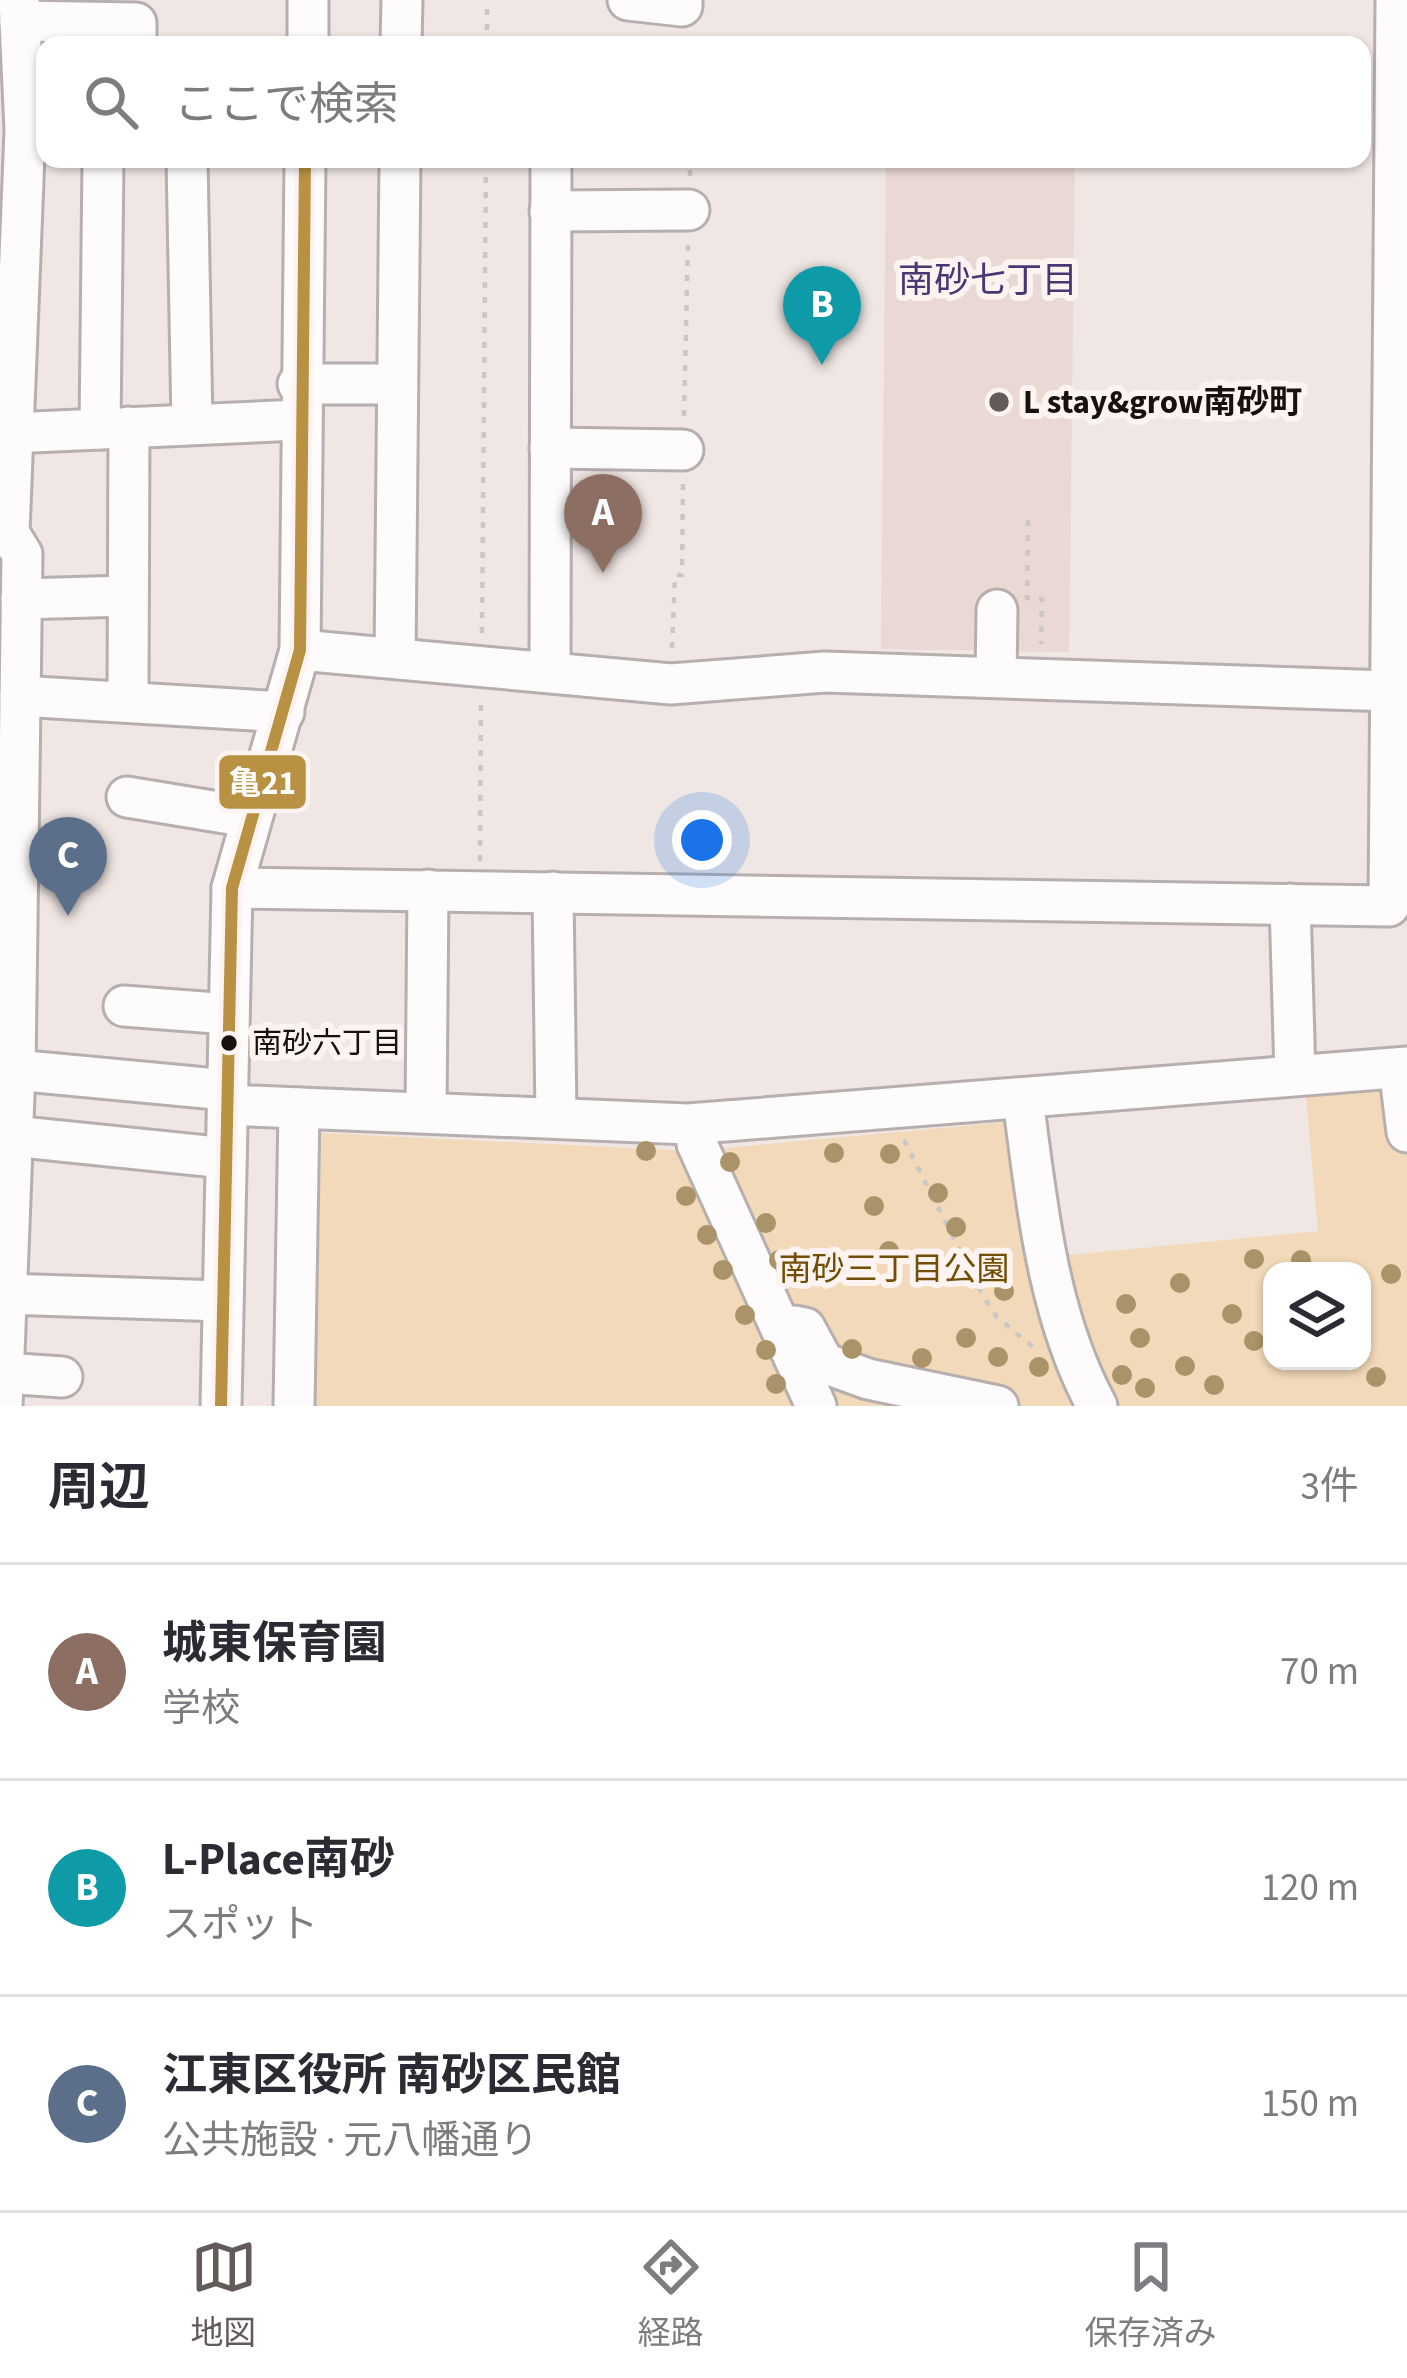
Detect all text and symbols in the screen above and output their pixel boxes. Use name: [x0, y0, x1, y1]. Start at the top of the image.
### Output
search box: [36, 36, 1371, 168]
icon: search: [78, 69, 144, 135]
text: ここで検索: [174, 73, 399, 137]
district label: 南砂七丁目: [898, 255, 1078, 306]
pin: B: [783, 266, 861, 365]
place label: L stay&grow南砂町: [1023, 379, 1302, 426]
marker: L stay&grow南砂町: [986, 389, 1012, 415]
pin: A: [564, 474, 642, 573]
line badge: 亀21: [217, 753, 308, 811]
text: 亀21: [228, 760, 296, 807]
your location: [672, 810, 732, 870]
pin: C: [29, 817, 107, 916]
place label: 南砂六丁目: [252, 1022, 402, 1065]
marker: 南砂六丁目: [218, 1032, 240, 1054]
park label: 南砂三丁目公園: [779, 1246, 1010, 1293]
map controls: [1263, 1262, 1371, 1370]
button: layers: [1263, 1262, 1371, 1370]
text: 周辺: [48, 1452, 150, 1524]
text: 3件: [1301, 1459, 1359, 1515]
text: 城東保育園: [162, 1612, 387, 1676]
text: A: [76, 1644, 98, 1700]
text: 70 m: [1280, 1644, 1359, 1700]
text: 学校: [162, 1681, 240, 1737]
text: L-Place南砂: [162, 1828, 395, 1892]
text: B: [75, 1860, 99, 1916]
text: 120 m: [1261, 1860, 1359, 1916]
text: スポット: [162, 1897, 318, 1953]
text: 江東区役所 南砂区民館: [162, 2044, 621, 2108]
text: C: [76, 2076, 98, 2132]
text: 150 m: [1261, 2076, 1359, 2132]
text: 公共施設 · 元八幡通り: [162, 2113, 538, 2169]
tab: 地図: [191, 2234, 257, 2357]
tab: 経路: [638, 2234, 704, 2357]
tab: 保存済み: [1085, 2234, 1217, 2357]

